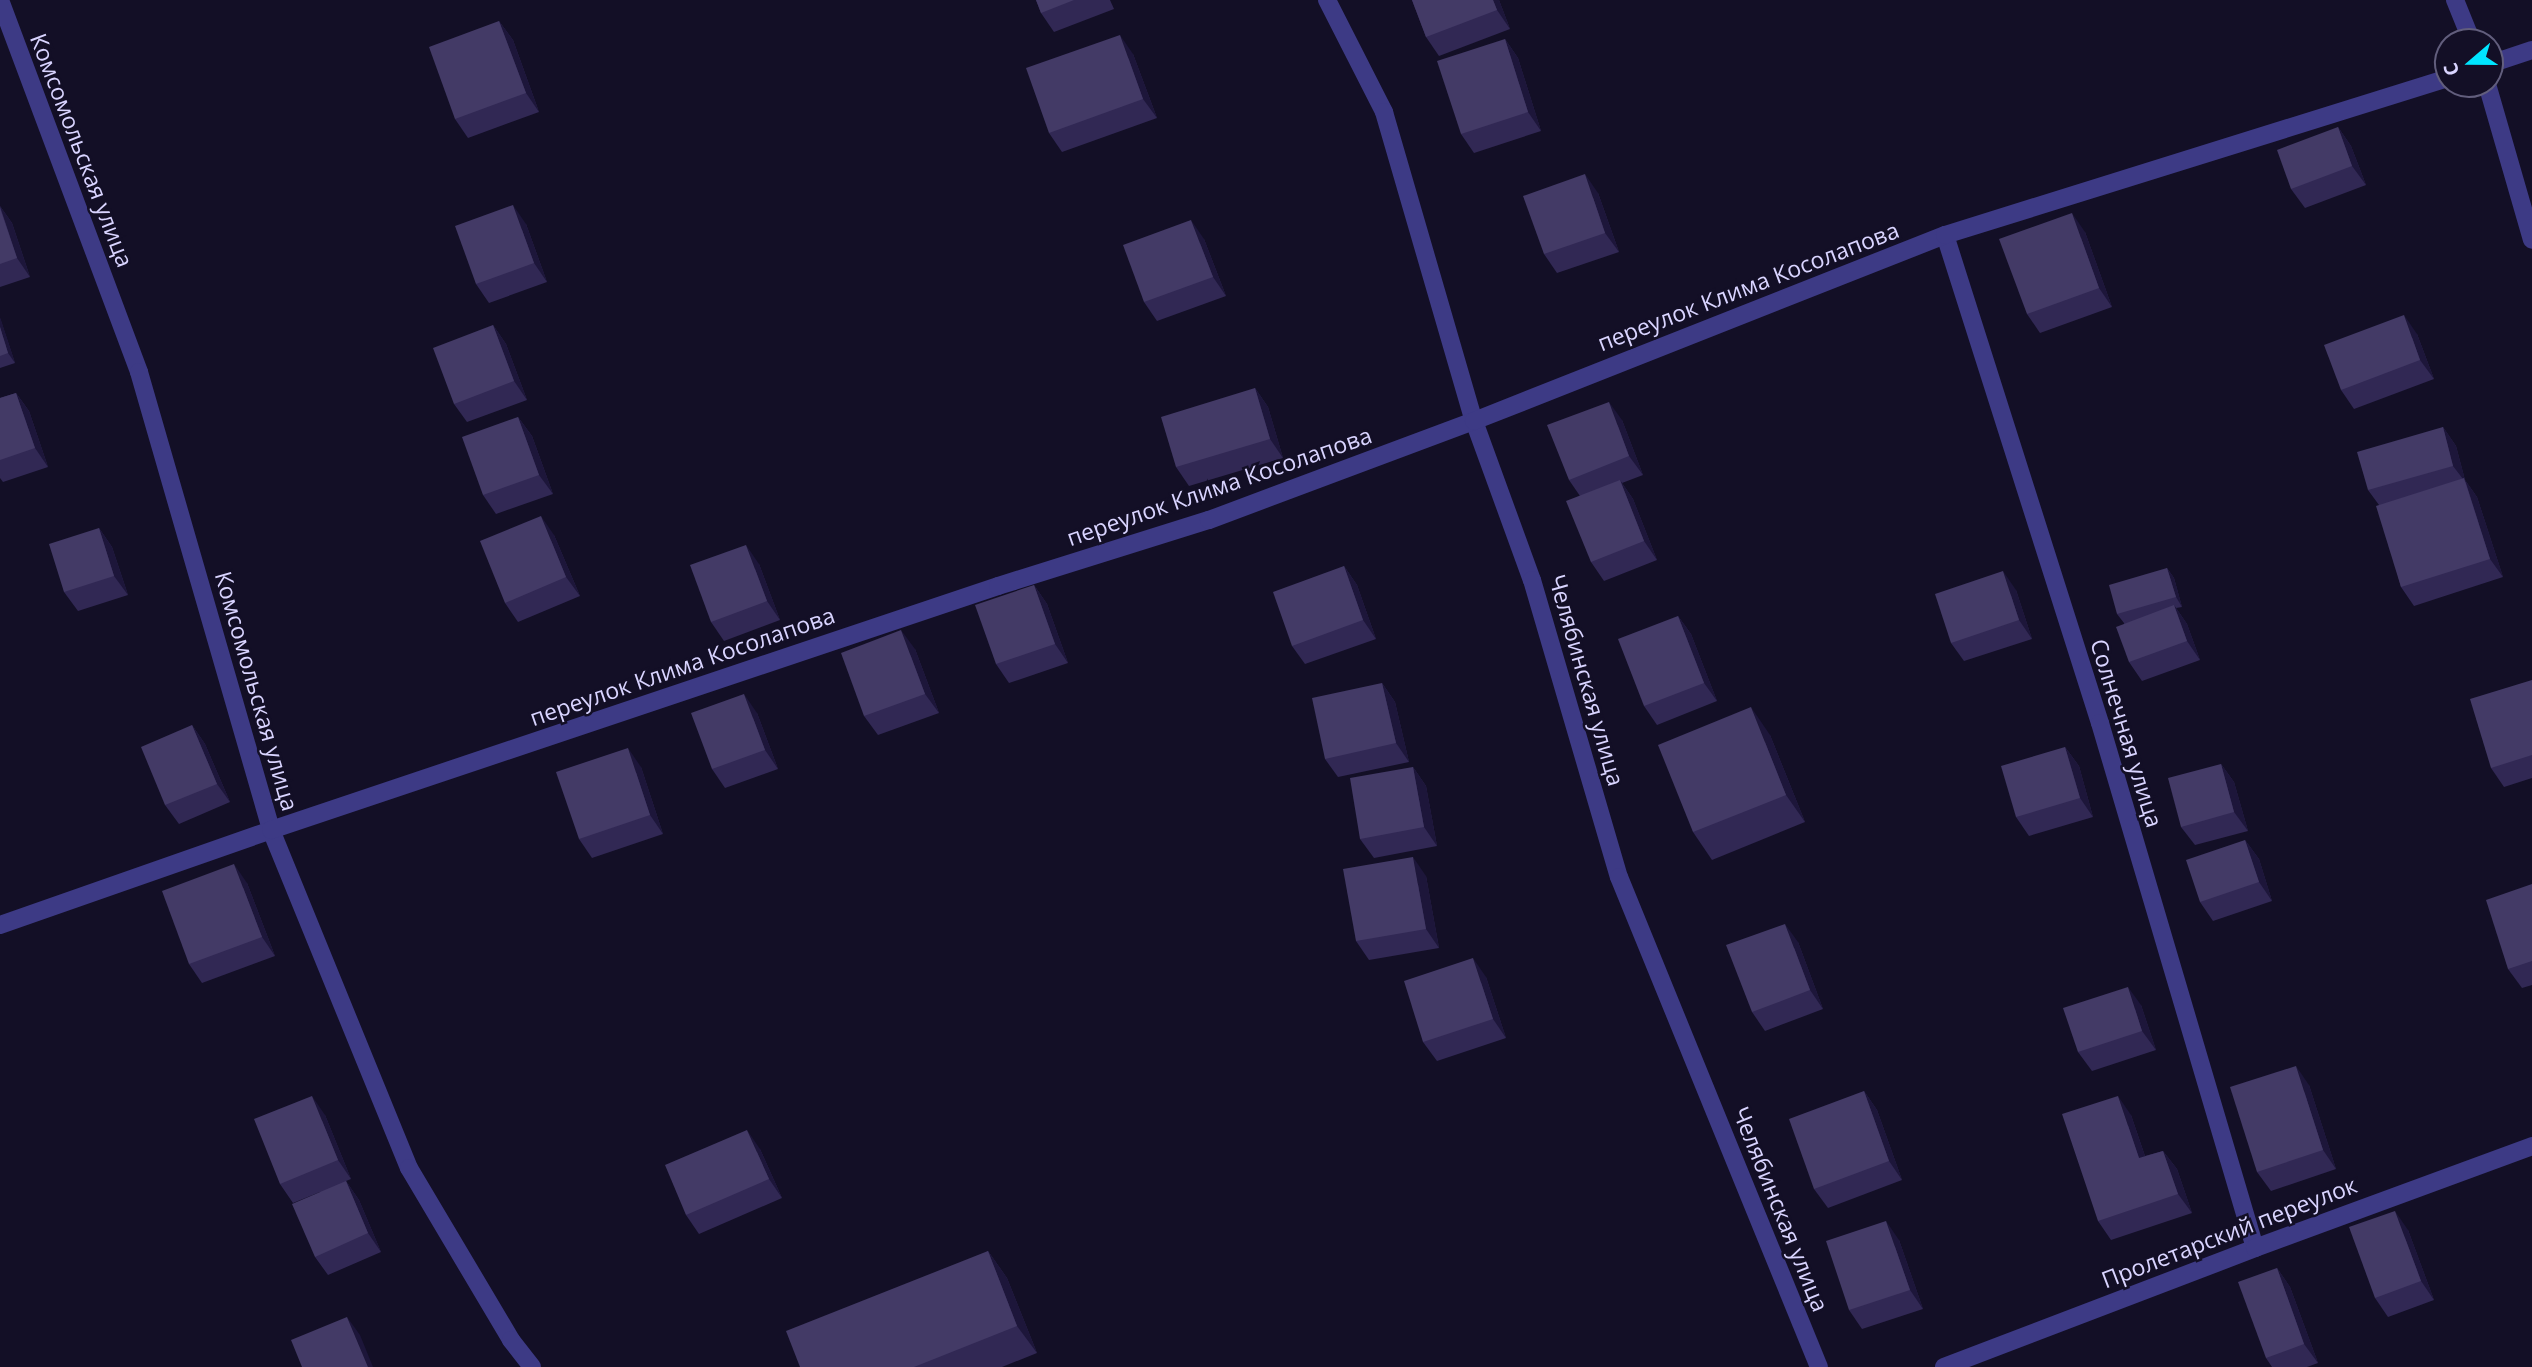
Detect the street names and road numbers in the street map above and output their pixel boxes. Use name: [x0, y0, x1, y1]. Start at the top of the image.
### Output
street label: Комсомольская улица: [25, 29, 139, 271]
street label: переулок Клима Косолапова: [1593, 216, 1903, 356]
street label: переулок Клима Косолапова: [1063, 421, 1375, 551]
street label: Комсомольская улица: [210, 568, 304, 814]
street label: Челябинская улица: [1544, 571, 1630, 789]
street label: переулок Клима Косолапова: [526, 601, 838, 731]
street label: Солнечная улица: [2085, 636, 2169, 830]
street label: Челябинская улица: [1727, 1103, 1835, 1315]
street label: Пролетарский переулок: [2098, 1171, 2360, 1293]

